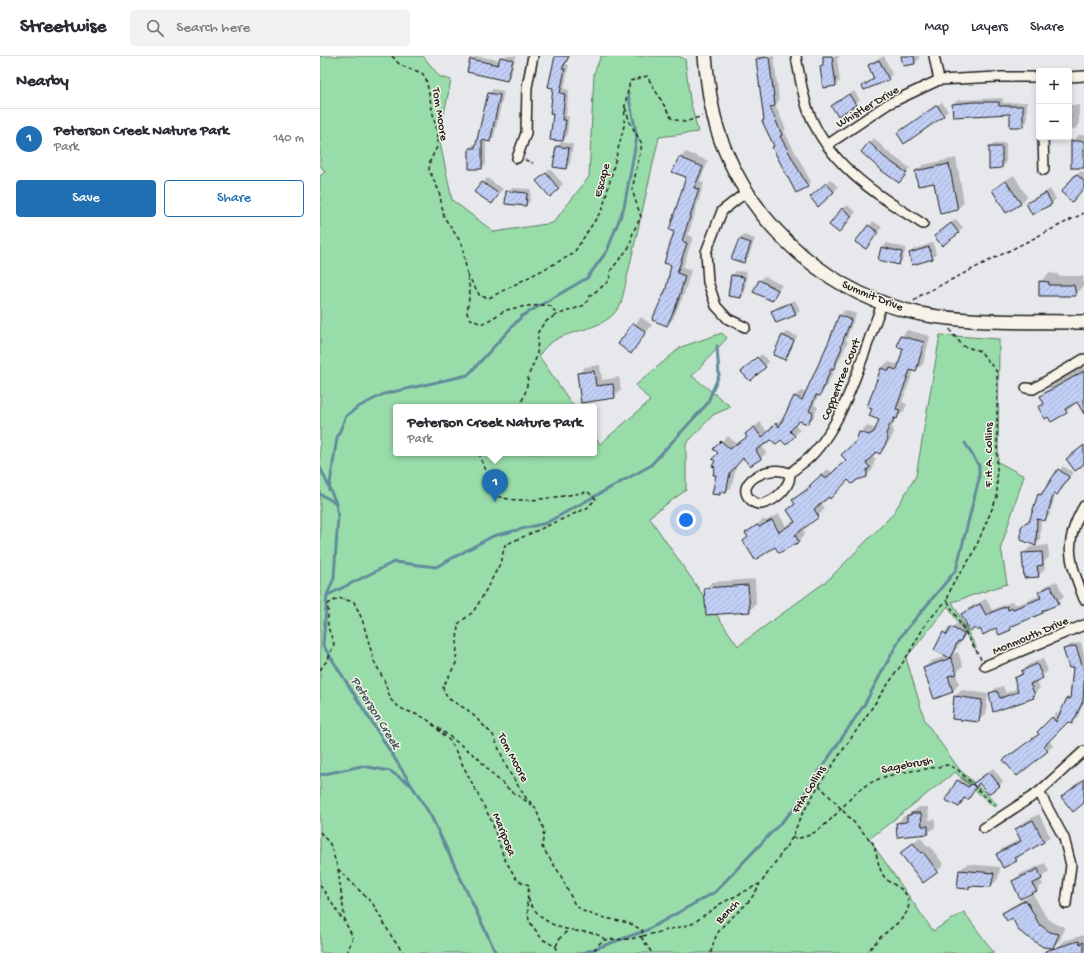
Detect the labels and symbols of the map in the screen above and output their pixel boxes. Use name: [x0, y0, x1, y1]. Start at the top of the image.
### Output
street label: Whistler Drive: [834, 83, 903, 132]
street label: Tom Moore: [428, 86, 450, 143]
street label: Escape: [592, 161, 614, 199]
street label: Summit Drive: [840, 278, 906, 316]
street label: Coppertree Court: [819, 336, 865, 423]
street label: F.H.A. Collins: [983, 422, 997, 488]
pin: 1: [482, 469, 508, 502]
your location: [676, 510, 696, 530]
street label: Monmouth Drive: [991, 614, 1072, 659]
water label: Peterson Creek: [347, 675, 404, 753]
street label: Tom Moore: [493, 730, 531, 786]
street label: Sagebrush: [880, 754, 935, 778]
street label: FHA Collins: [789, 763, 830, 817]
street label: Mariposa: [488, 811, 518, 859]
street label: Bench: [713, 897, 744, 928]

